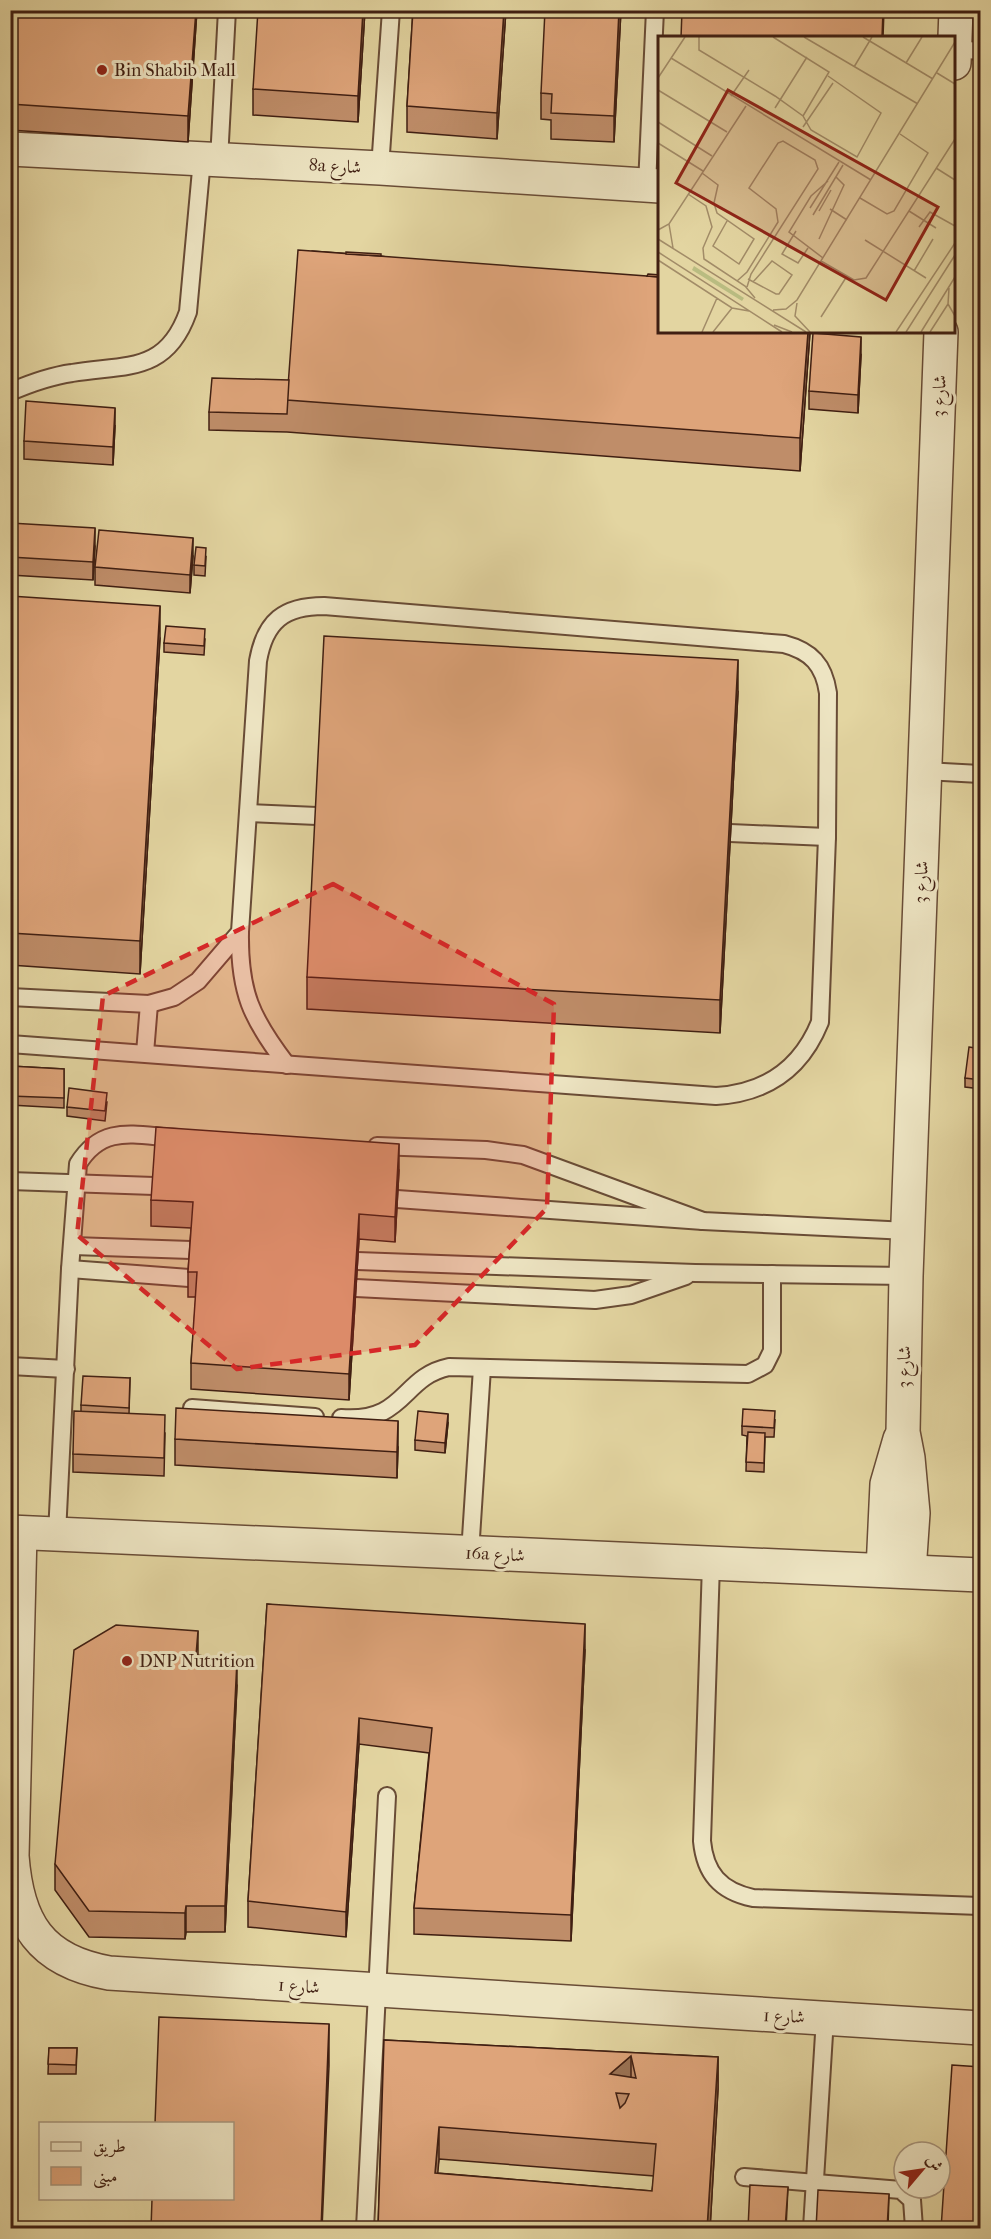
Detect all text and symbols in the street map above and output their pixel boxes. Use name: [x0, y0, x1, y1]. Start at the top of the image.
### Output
inset map: [658, 36, 955, 333]
place label: Bin Shabib Mall: [114, 60, 236, 81]
marker: Bin Shabib Mall: [95, 63, 109, 77]
street label: 8a شارع: [308, 155, 362, 182]
street label: شارع 3: [928, 374, 955, 418]
street label: شارع 3: [910, 860, 937, 904]
street label: شارع 3: [894, 1346, 919, 1389]
street label: 16a شارع: [464, 1542, 525, 1571]
place label: DNP Nutrition: [139, 1651, 255, 1672]
marker: DNP Nutrition: [120, 1654, 134, 1668]
street label: شارع 1: [277, 1975, 320, 2002]
street label: شارع 1: [762, 2005, 805, 2032]
legend: [39, 2122, 234, 2200]
text: طريق: [93, 2136, 126, 2158]
north arrow: [892, 2140, 952, 2200]
text: ش: [923, 2151, 947, 2175]
text: مبنى: [93, 2166, 118, 2189]

